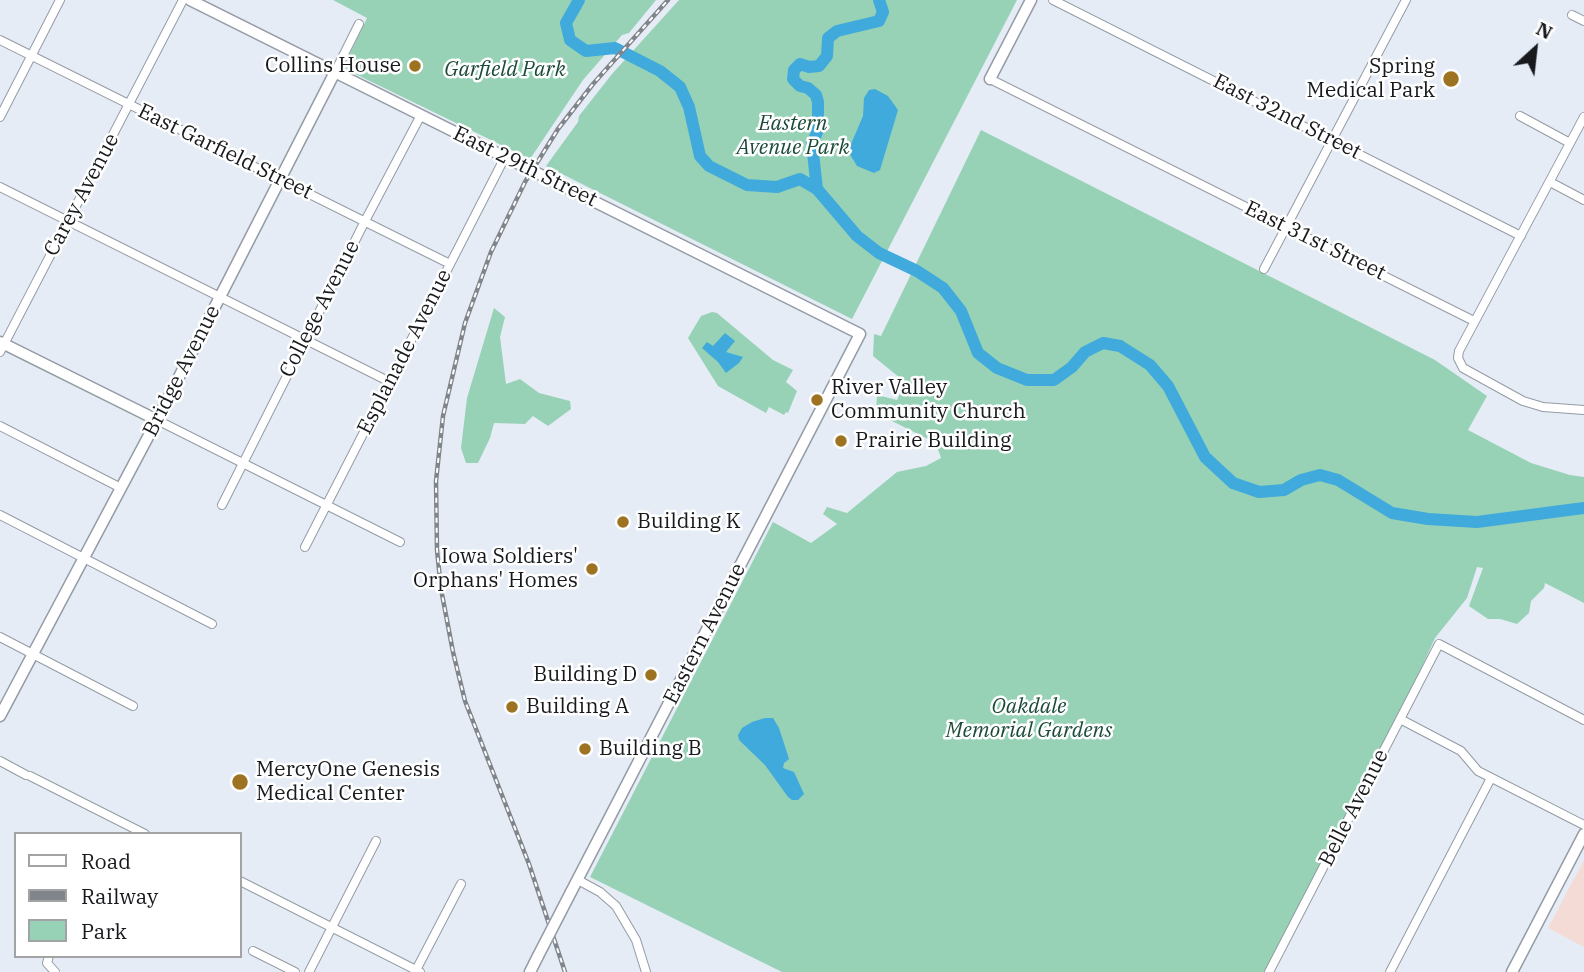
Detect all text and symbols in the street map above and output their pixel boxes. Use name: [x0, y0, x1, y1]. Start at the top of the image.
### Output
north arrow: [1500, 14, 1570, 84]
text: N: [1532, 16, 1557, 44]
place label: Collins House: [265, 53, 401, 79]
place label: Spring Medical Park: [1307, 54, 1435, 104]
park label: Garfield Park: [444, 57, 566, 83]
marker: Collins House: [407, 58, 423, 74]
street label: East 32nd Street: [1209, 69, 1365, 165]
marker: Spring Medical Park: [1441, 69, 1461, 89]
street label: East Garfield Street: [134, 99, 316, 205]
park label: Eastern Avenue Park: [736, 111, 850, 161]
street label: East 29th Street: [449, 121, 601, 213]
street label: Carey Avenue: [39, 129, 125, 261]
street label: East 31st Street: [1240, 196, 1390, 286]
street label: College Avenue: [275, 236, 365, 382]
street label: Esplanade Avenue: [352, 265, 458, 439]
street label: Bridge Avenue: [138, 301, 226, 441]
place label: River Valley Community Church: [831, 375, 1026, 425]
marker: River Valley Community Church: [809, 392, 825, 408]
place label: Prairie Building: [855, 428, 1011, 454]
marker: Prairie Building: [833, 433, 849, 449]
place label: Building K: [637, 509, 741, 535]
marker: Building K: [615, 514, 631, 530]
place label: Iowa Soldiers' Orphans' Homes: [413, 544, 578, 594]
street label: Eastern Avenue: [659, 559, 751, 709]
marker: Iowa Soldiers' Orphans' Homes: [584, 561, 600, 577]
place label: Building D: [533, 662, 637, 688]
marker: Building D: [643, 667, 659, 683]
place label: Building A: [526, 694, 629, 720]
park label: Oakdale Memorial Gardens: [946, 694, 1112, 744]
marker: Building A: [504, 699, 520, 715]
place label: Building B: [599, 736, 702, 762]
marker: Building B: [577, 741, 593, 757]
street label: Belle Avenue: [1314, 745, 1394, 871]
place label: MercyOne Genesis Medical Center: [256, 757, 440, 807]
marker: MercyOne Genesis Medical Center: [230, 772, 250, 792]
legend: [14, 832, 242, 958]
text: Road: [81, 847, 131, 875]
text: Railway: [81, 882, 158, 910]
text: Park: [81, 917, 127, 945]

